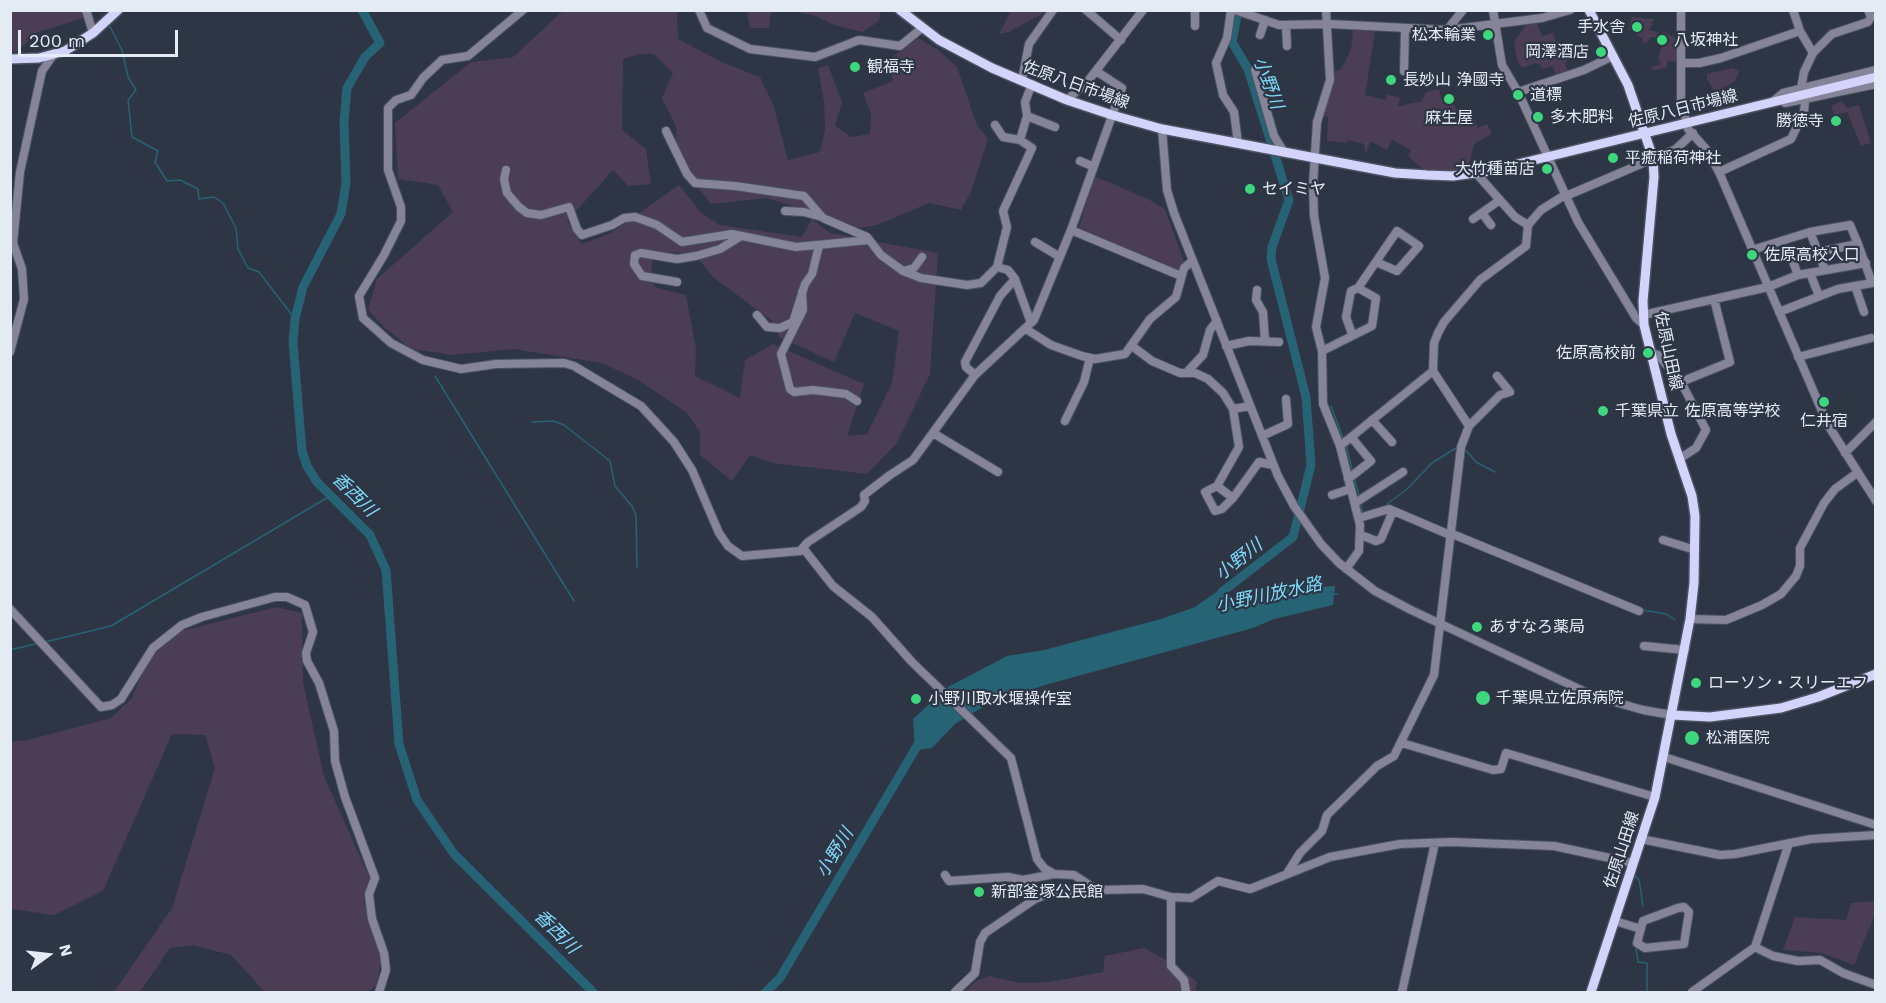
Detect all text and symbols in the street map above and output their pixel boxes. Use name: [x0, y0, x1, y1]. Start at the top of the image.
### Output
place label: 手水舎: [1577, 17, 1625, 37]
scale bar: [21, 18, 182, 56]
marker: 手水舎: [1630, 20, 1644, 34]
place label: 松本輪業: [1412, 25, 1476, 45]
marker: 松本輪業: [1481, 28, 1495, 42]
text: 200 m: [29, 30, 85, 51]
place label: 八坂神社: [1674, 30, 1738, 50]
marker: 八坂神社: [1655, 33, 1669, 47]
place label: 岡澤酒店: [1525, 42, 1589, 62]
marker: 岡澤酒店: [1594, 45, 1608, 59]
water label: 小野川: [1249, 54, 1287, 112]
place label: 観福寺: [867, 57, 915, 77]
street label: 佐原八日市場線: [1020, 57, 1132, 113]
marker: 観福寺: [848, 60, 862, 74]
place label: 長妙山 浄國寺: [1403, 70, 1504, 90]
marker: 長妙山 浄國寺: [1384, 73, 1398, 87]
place label: 道標: [1530, 85, 1562, 105]
street label: 佐原八日市場線: [1626, 86, 1740, 132]
marker: 道標: [1511, 88, 1525, 102]
marker: 麻生屋: [1442, 92, 1456, 106]
place label: 多木肥料: [1550, 107, 1614, 127]
place label: 麻生屋: [1425, 108, 1473, 128]
marker: 多木肥料: [1531, 110, 1545, 124]
place label: 勝徳寺: [1776, 111, 1824, 131]
marker: 勝徳寺: [1829, 114, 1843, 128]
place label: 平癒稲荷神社: [1625, 148, 1721, 168]
marker: 平癒稲荷神社: [1606, 151, 1620, 165]
place label: 大竹種苗店: [1455, 159, 1535, 179]
marker: 大竹種苗店: [1540, 162, 1554, 176]
place label: セイミヤ: [1262, 179, 1326, 199]
marker: セイミヤ: [1243, 182, 1257, 196]
place label: 佐原高校入口: [1764, 245, 1860, 265]
marker: 佐原高校入口: [1745, 248, 1759, 262]
street label: 佐原山田線: [1650, 310, 1686, 392]
place label: 佐原高校前: [1556, 343, 1636, 363]
marker: 佐原高校前: [1641, 346, 1655, 360]
marker: 仁井宿: [1817, 395, 1831, 409]
place label: 千葉県立 佐原高等学校: [1615, 401, 1780, 421]
marker: 千葉県立 佐原高等学校: [1596, 404, 1610, 418]
place label: 仁井宿: [1800, 411, 1848, 431]
water label: 香西川: [327, 468, 381, 522]
water label: 小野川: [1211, 535, 1267, 585]
water label: 小野川放水路: [1214, 573, 1324, 617]
place label: あすなろ薬局: [1489, 617, 1585, 637]
marker: あすなろ薬局: [1470, 620, 1484, 634]
place label: ローソン・スリーエフ: [1708, 673, 1868, 693]
marker: ローソン・スリーエフ: [1689, 676, 1703, 690]
place label: 千葉県立佐原病院: [1496, 688, 1624, 708]
place label: 小野川取水堰操作室: [928, 689, 1072, 709]
marker: 千葉県立佐原病院: [1474, 689, 1492, 707]
marker: 小野川取水堰操作室: [909, 692, 923, 706]
place label: 松浦医院: [1706, 728, 1770, 748]
marker: 松浦医院: [1683, 729, 1701, 747]
street label: 佐原山田線: [1601, 809, 1643, 891]
water label: 小野川: [812, 824, 858, 882]
place label: 新部釜塚公民館: [991, 882, 1103, 902]
marker: 新部釜塚公民館: [972, 885, 986, 899]
water label: 香西川: [529, 905, 583, 959]
north arrow: [18, 925, 78, 985]
text: N: [55, 942, 77, 958]

